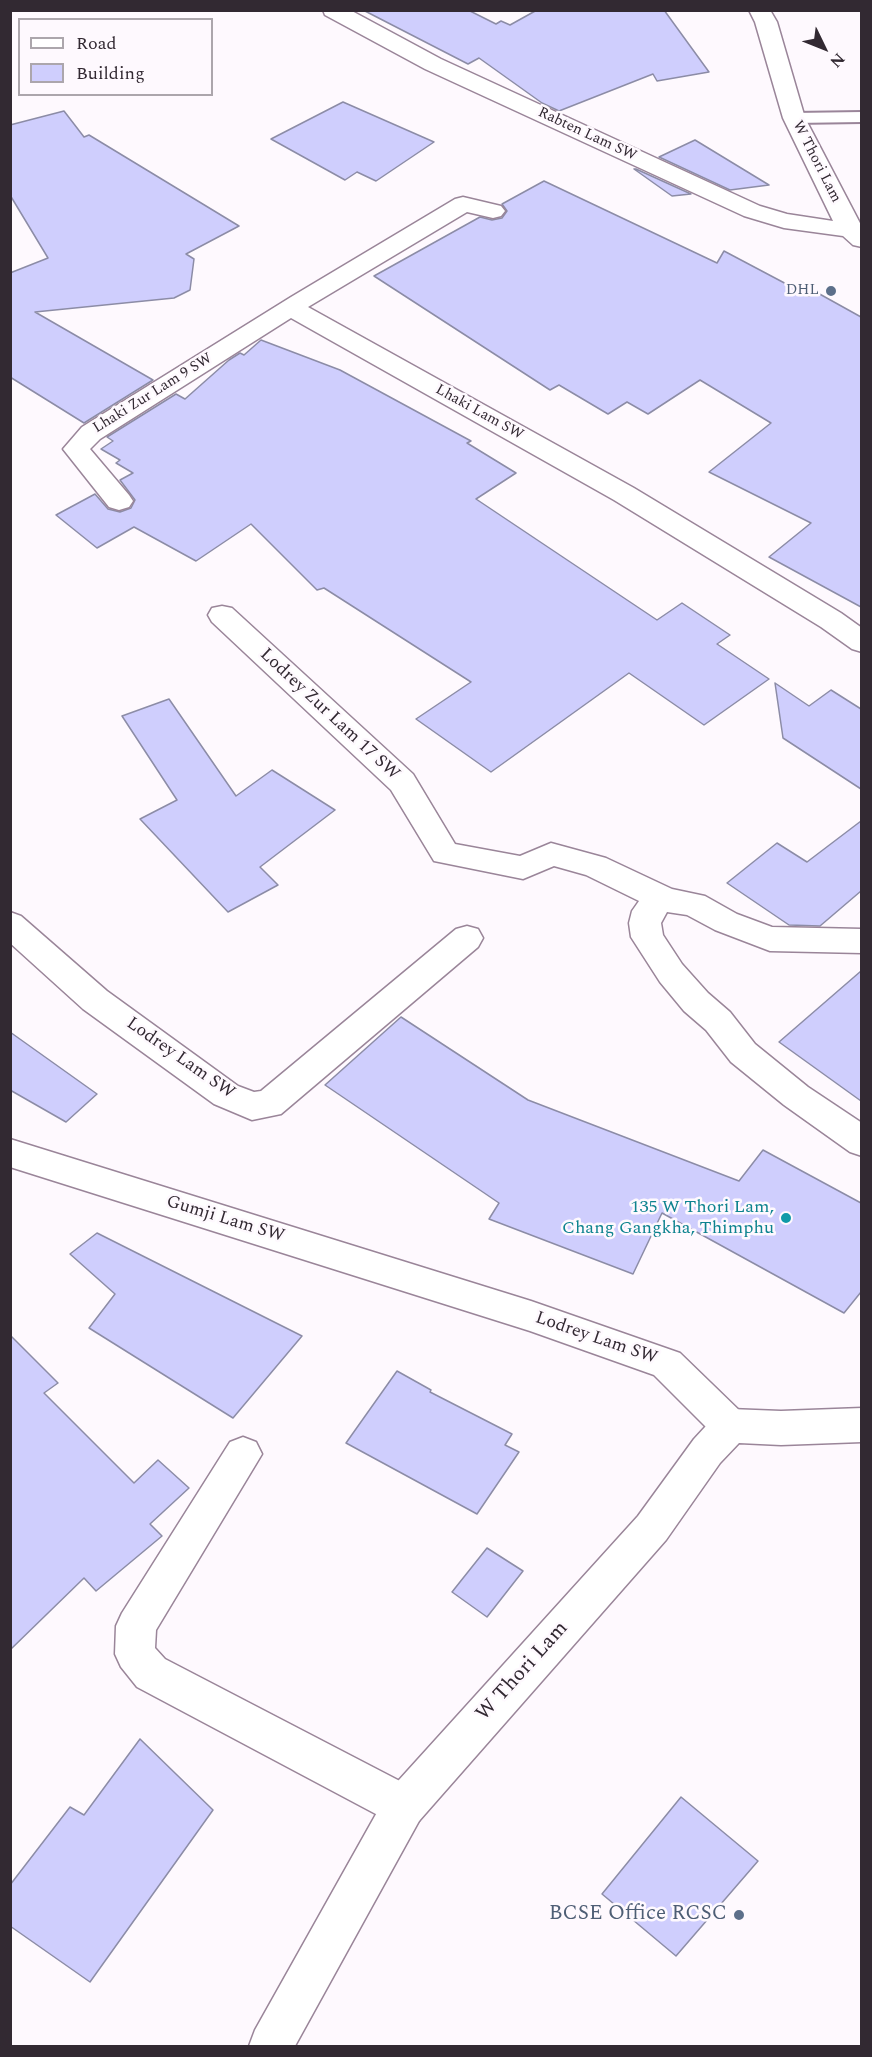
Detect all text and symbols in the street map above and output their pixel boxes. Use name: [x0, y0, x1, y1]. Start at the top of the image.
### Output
legend: [18, 18, 213, 96]
north arrow: [794, 18, 854, 78]
text: Road: [76, 30, 117, 57]
text: N: [824, 47, 850, 73]
text: Building: [76, 60, 145, 87]
street label: Rabten Lam SW: [535, 104, 639, 166]
street label: W Thori Lam: [788, 118, 844, 206]
place label: DHL: [786, 282, 819, 300]
marker: DHL: [824, 284, 838, 298]
street label: Lhaki Zur Lam 9 SW: [90, 350, 216, 438]
street label: Lhaki Lam SW: [432, 381, 526, 445]
street label: Lodrey Zur Lam 17 SW: [255, 645, 403, 785]
street label: Lodrey Lam SW: [122, 1014, 238, 1104]
street label: Gumji Lam SW: [163, 1192, 287, 1248]
place label: 135 W Thori Lam, Chang Gangkha, Thimphu: [562, 1197, 774, 1240]
marker: 135 W Thori Lam, Chang Gangkha, Thimphu: [779, 1211, 793, 1225]
street label: Lodrey Lam SW: [532, 1308, 660, 1370]
street label: W Thori Lam: [472, 1617, 574, 1727]
place label: BCSE Office RCSC: [549, 1902, 727, 1928]
marker: BCSE Office RCSC: [732, 1908, 746, 1922]

